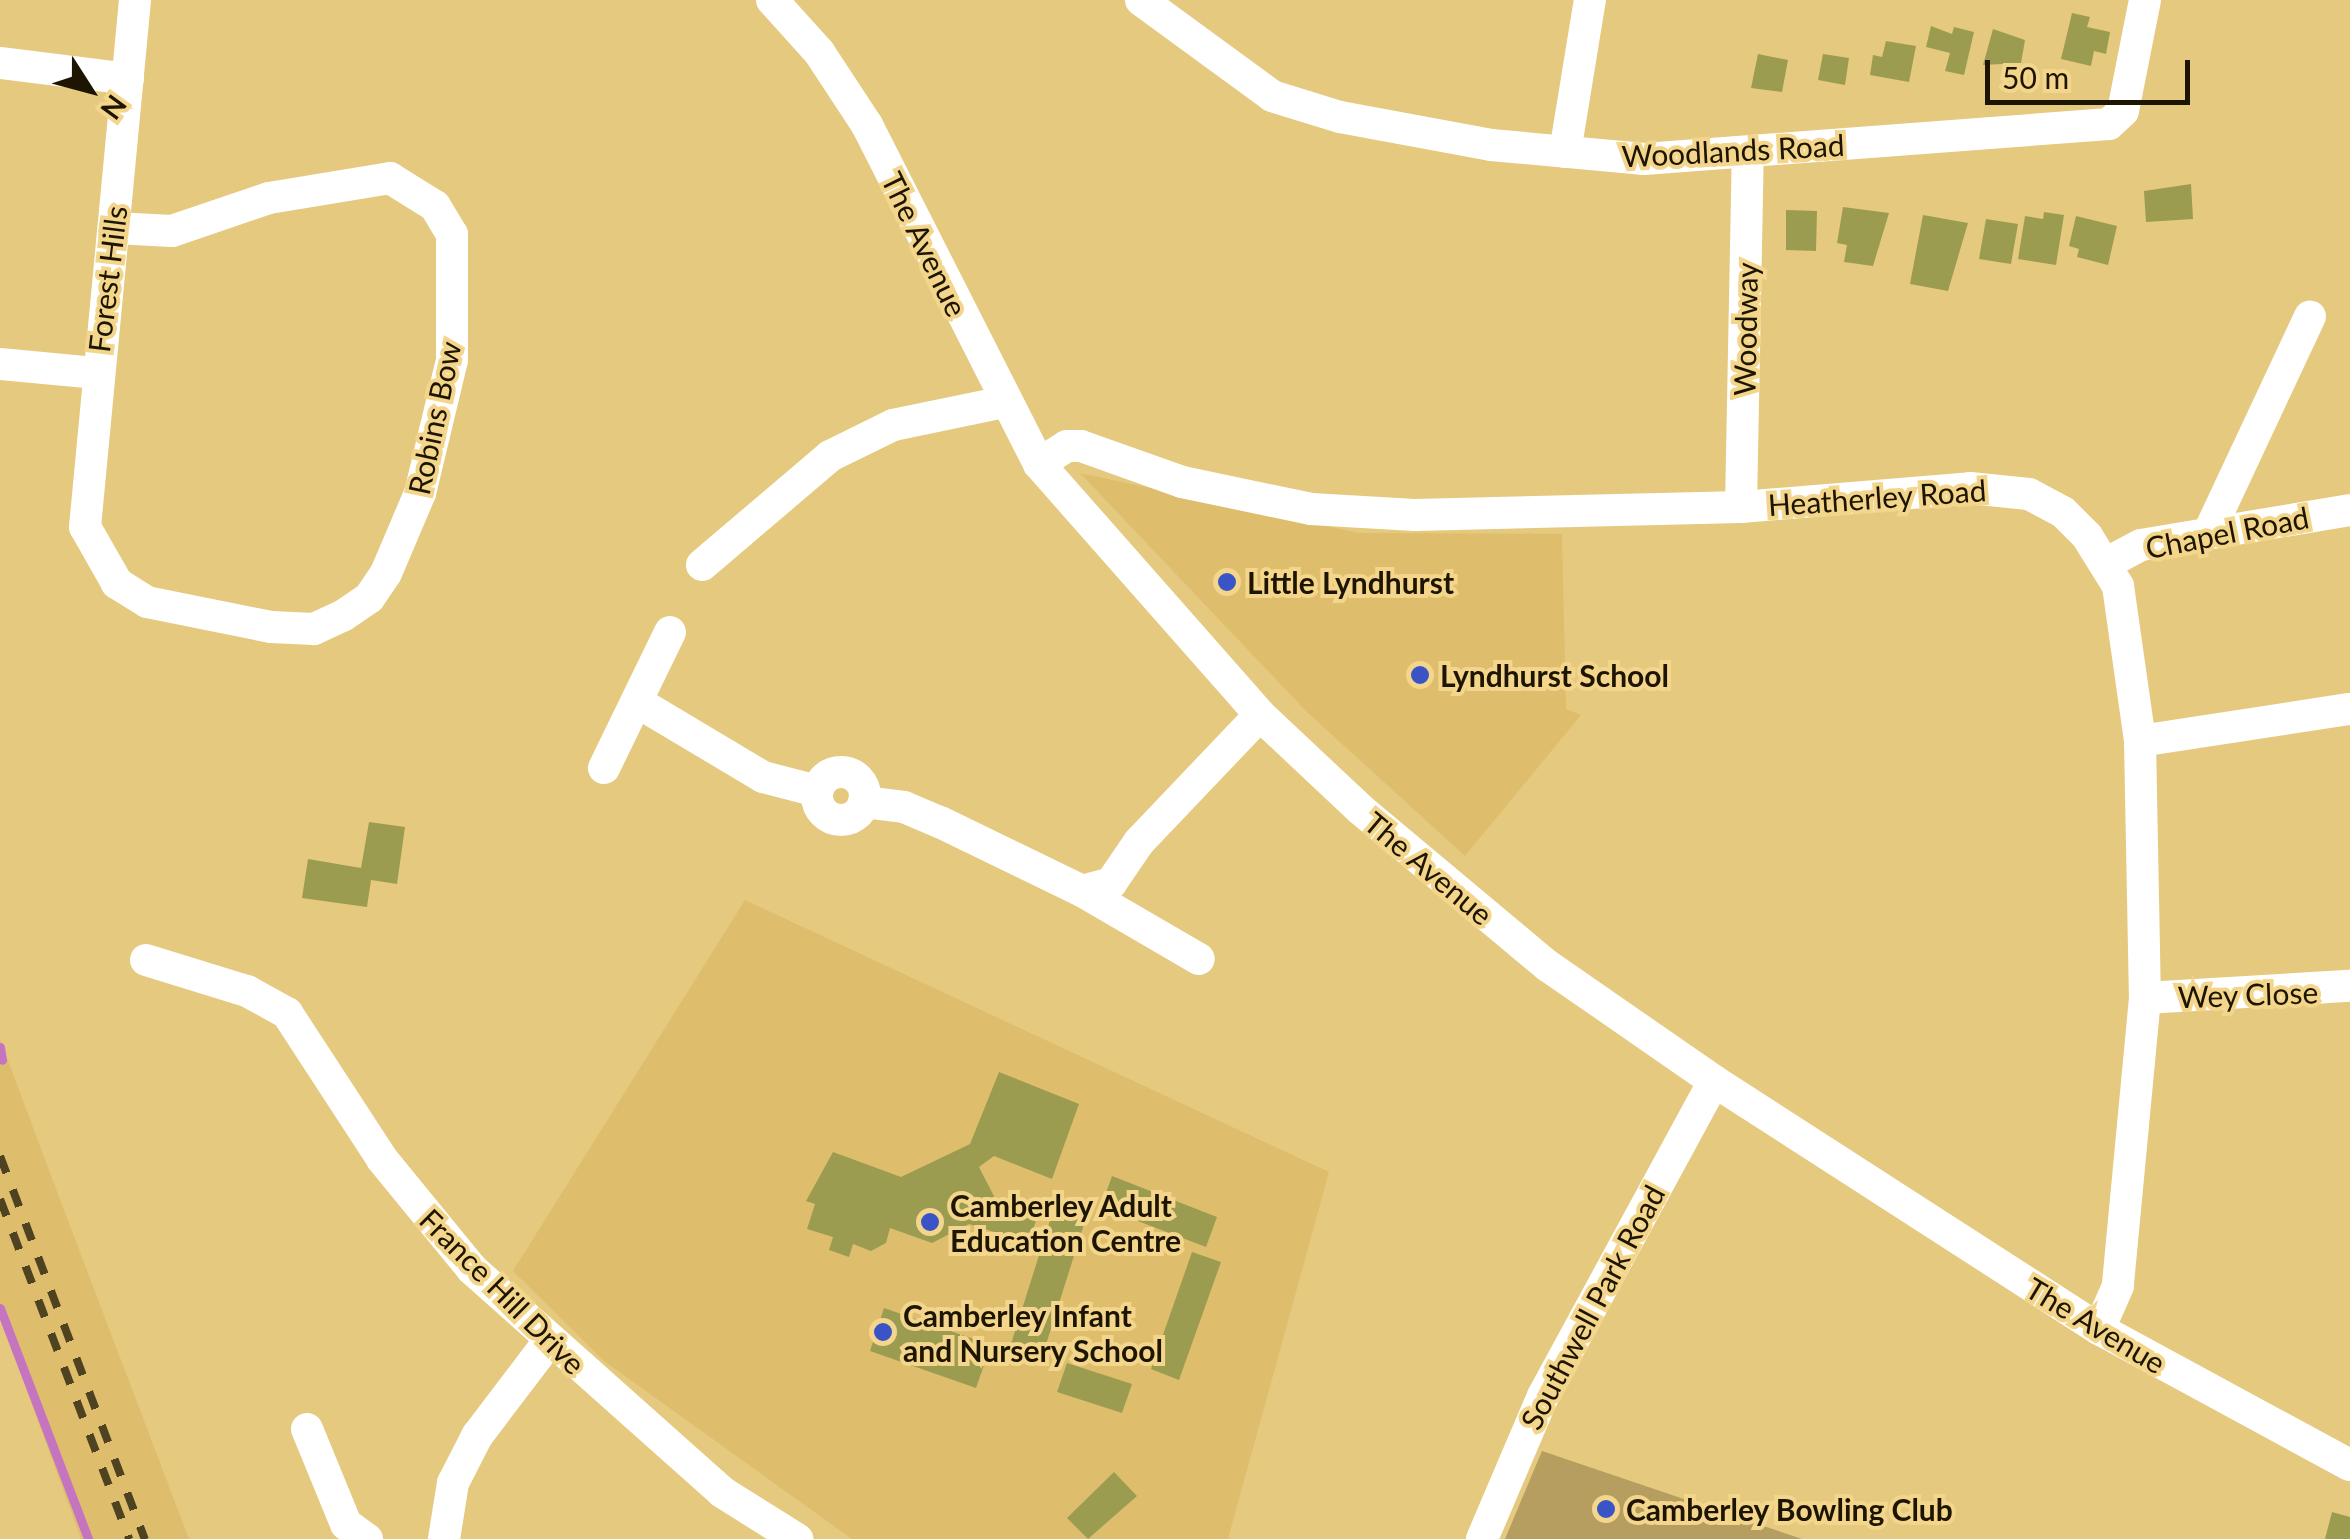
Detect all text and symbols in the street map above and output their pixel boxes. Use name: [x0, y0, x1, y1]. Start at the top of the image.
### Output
north arrow: [40, 40, 140, 140]
scale bar: [1990, 40, 2195, 102]
text: 50 m: [2002, 59, 2069, 95]
text: N: [94, 89, 134, 126]
street label: Woodlands Road: [1621, 126, 1845, 174]
street label: The Avenue: [874, 166, 976, 322]
street label: Forest Hills: [80, 204, 134, 354]
street label: Woodway: [1726, 262, 1764, 396]
street label: Robins Bow: [400, 338, 468, 498]
street label: Heatherley Road: [1766, 471, 1988, 523]
street label: Chapel Road: [2142, 499, 2312, 565]
place label: Little Lyndhurst: [1247, 564, 1454, 600]
marker: Little Lyndhurst: [1216, 571, 1238, 593]
place label: Lyndhurst School: [1440, 657, 1669, 693]
marker: Lyndhurst School: [1409, 664, 1431, 686]
street label: The Avenue: [1357, 804, 1501, 932]
street label: Wey Close: [2177, 974, 2319, 1014]
street label: Southwell Park Road: [1512, 1179, 1672, 1435]
place label: Camberley Adult Education Centre: [950, 1187, 1181, 1258]
street label: France Hill Drive: [413, 1201, 593, 1381]
marker: Camberley Adult Education Centre: [919, 1211, 941, 1233]
street label: The Avenue: [2019, 1269, 2173, 1381]
place label: Camberley Infant and Nursery School: [903, 1297, 1164, 1368]
marker: Camberley Infant and Nursery School: [872, 1321, 894, 1343]
place label: Camberley Bowling Club: [1626, 1491, 1954, 1527]
marker: Camberley Bowling Club: [1595, 1498, 1617, 1520]

